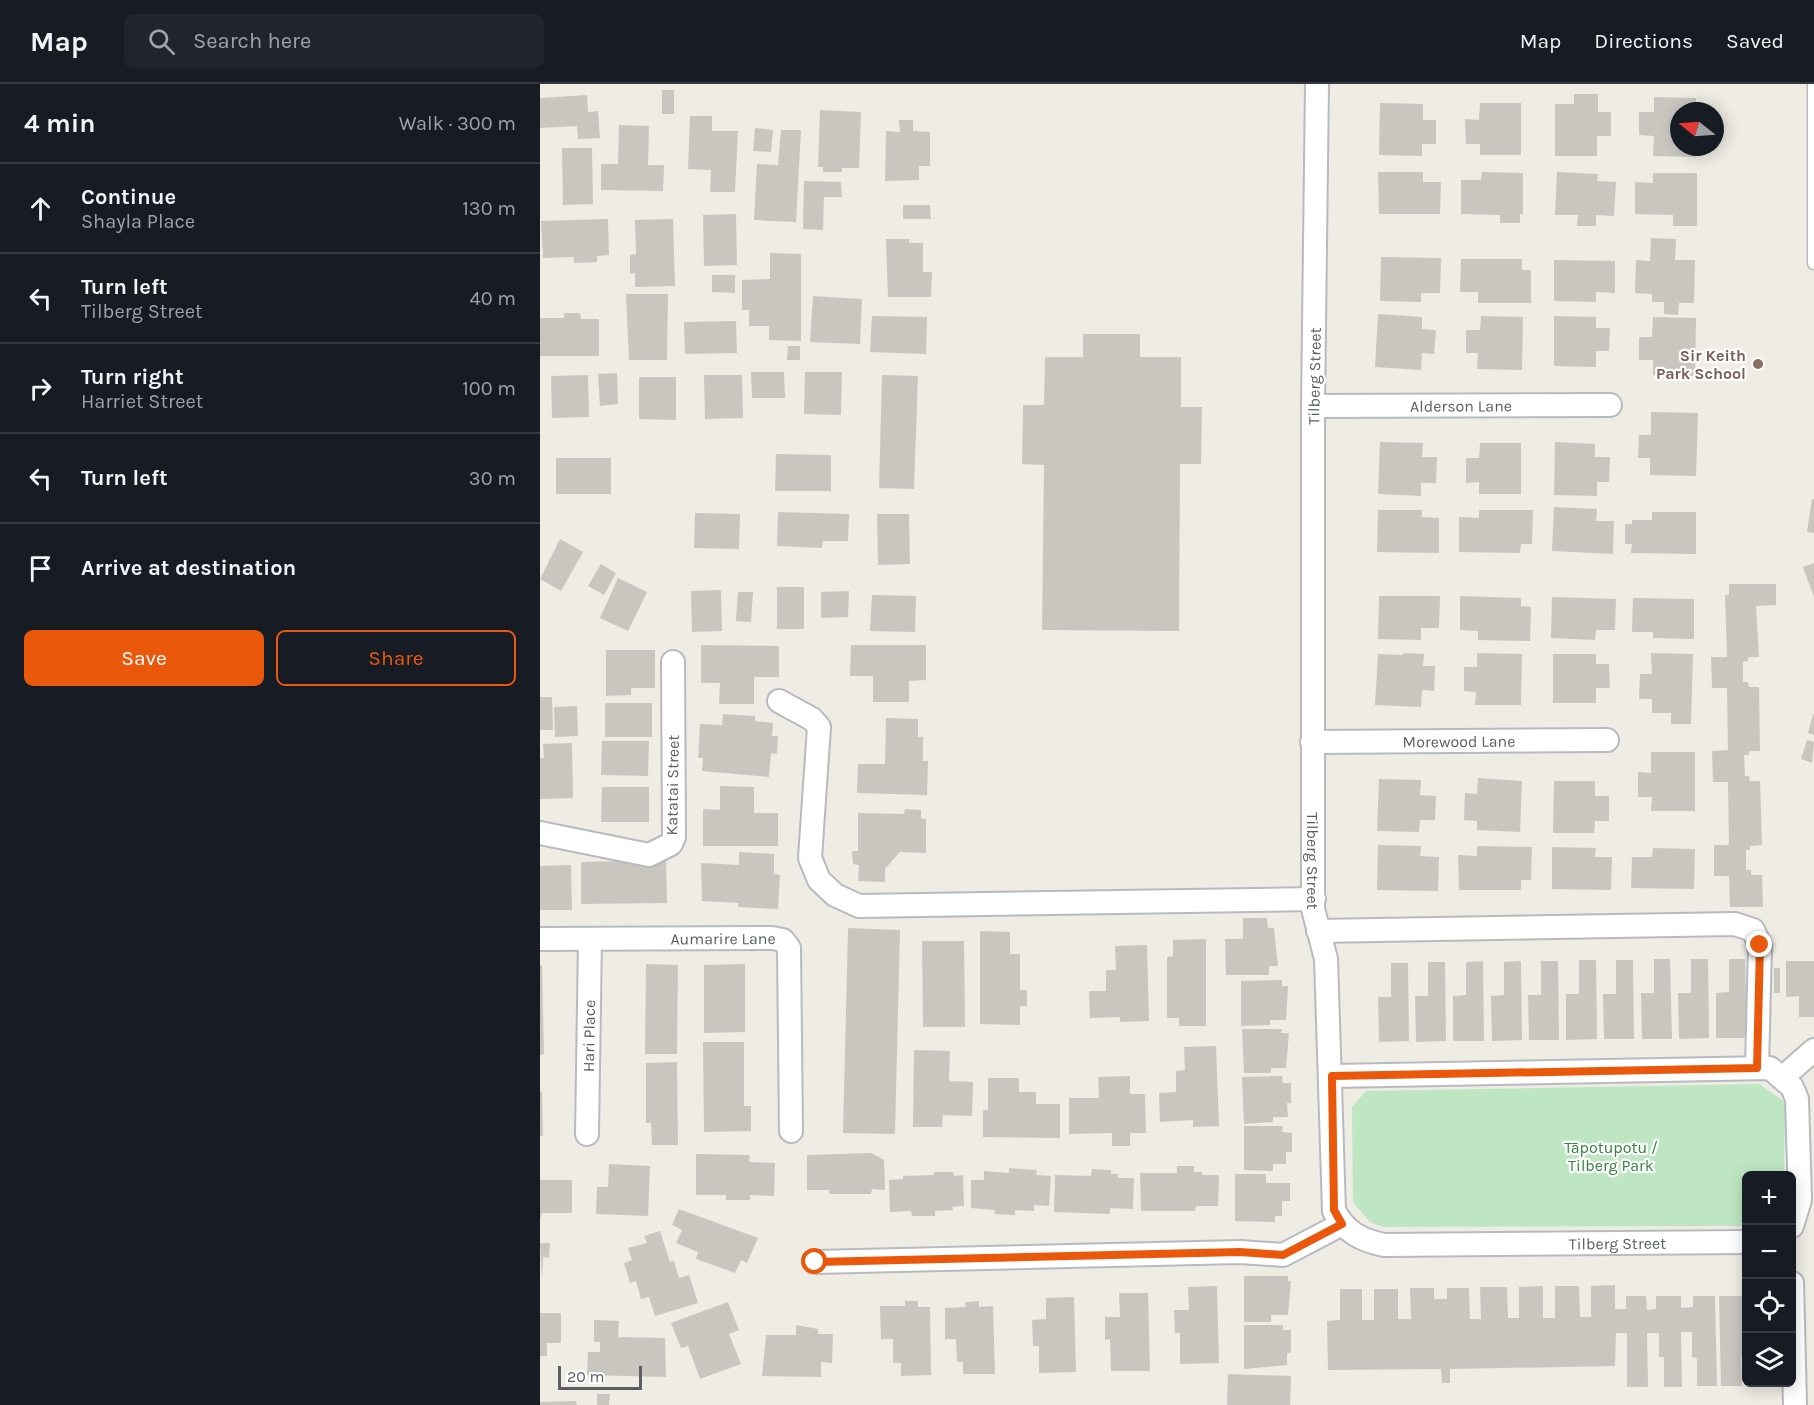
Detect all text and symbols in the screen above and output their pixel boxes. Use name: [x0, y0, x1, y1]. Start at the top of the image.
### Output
search box: [124, 14, 544, 68]
text: Map: [30, 25, 88, 58]
icon: search: [145, 25, 178, 58]
text: Search here: [193, 28, 311, 54]
text: Map: [1520, 29, 1561, 53]
text: Directions: [1594, 29, 1693, 53]
text: Saved: [1726, 29, 1784, 53]
north arrow: [1670, 102, 1724, 156]
text: 4 min: [24, 108, 95, 139]
text: Walk · 300 m: [399, 112, 516, 135]
text: Continue: [81, 184, 176, 210]
icon: ahead: [24, 192, 57, 225]
text: 130 m: [462, 197, 516, 220]
text: Shayla Place: [81, 210, 195, 233]
text: Turn left: [81, 274, 168, 300]
icon: left: [24, 282, 57, 315]
text: 40 m: [470, 287, 516, 310]
text: Tilberg Street: [81, 300, 203, 323]
street label: Tilberg Street: [1304, 327, 1325, 425]
place label: Sir Keith Park School: [1656, 346, 1746, 383]
marker: Sir Keith Park School: [1751, 357, 1765, 371]
text: Turn right: [81, 364, 184, 390]
icon: right: [24, 372, 57, 405]
text: 100 m: [462, 377, 516, 400]
text: Harriet Street: [81, 390, 203, 413]
street label: Alderson Lane: [1410, 396, 1512, 416]
icon: left: [24, 462, 57, 495]
text: Turn left: [81, 465, 168, 491]
text: 30 m: [469, 467, 516, 490]
icon: arrive: [24, 552, 57, 585]
text: Arrive at destination: [81, 555, 296, 581]
button: Save: [24, 630, 264, 686]
button: Share: [276, 630, 516, 686]
street label: Morewood Lane: [1402, 732, 1516, 751]
street label: Katatai Street: [662, 735, 683, 836]
street label: Tilberg Street: [1303, 812, 1322, 910]
street label: Aumarire Lane: [670, 929, 776, 948]
route end: [1746, 931, 1772, 957]
street label: Hari Place: [579, 1000, 599, 1072]
park label: Tāpotupotu / Tilberg Park: [1564, 1138, 1658, 1175]
map controls: [1742, 1171, 1796, 1387]
button: +: [1742, 1171, 1796, 1225]
button: −: [1742, 1225, 1796, 1279]
street label: Tilberg Street: [1569, 1234, 1666, 1253]
route start: [801, 1248, 827, 1274]
button: locate: [1742, 1279, 1796, 1333]
button: layers: [1742, 1333, 1796, 1387]
scale bar: [558, 1363, 642, 1390]
text: 20 m: [567, 1367, 605, 1386]

